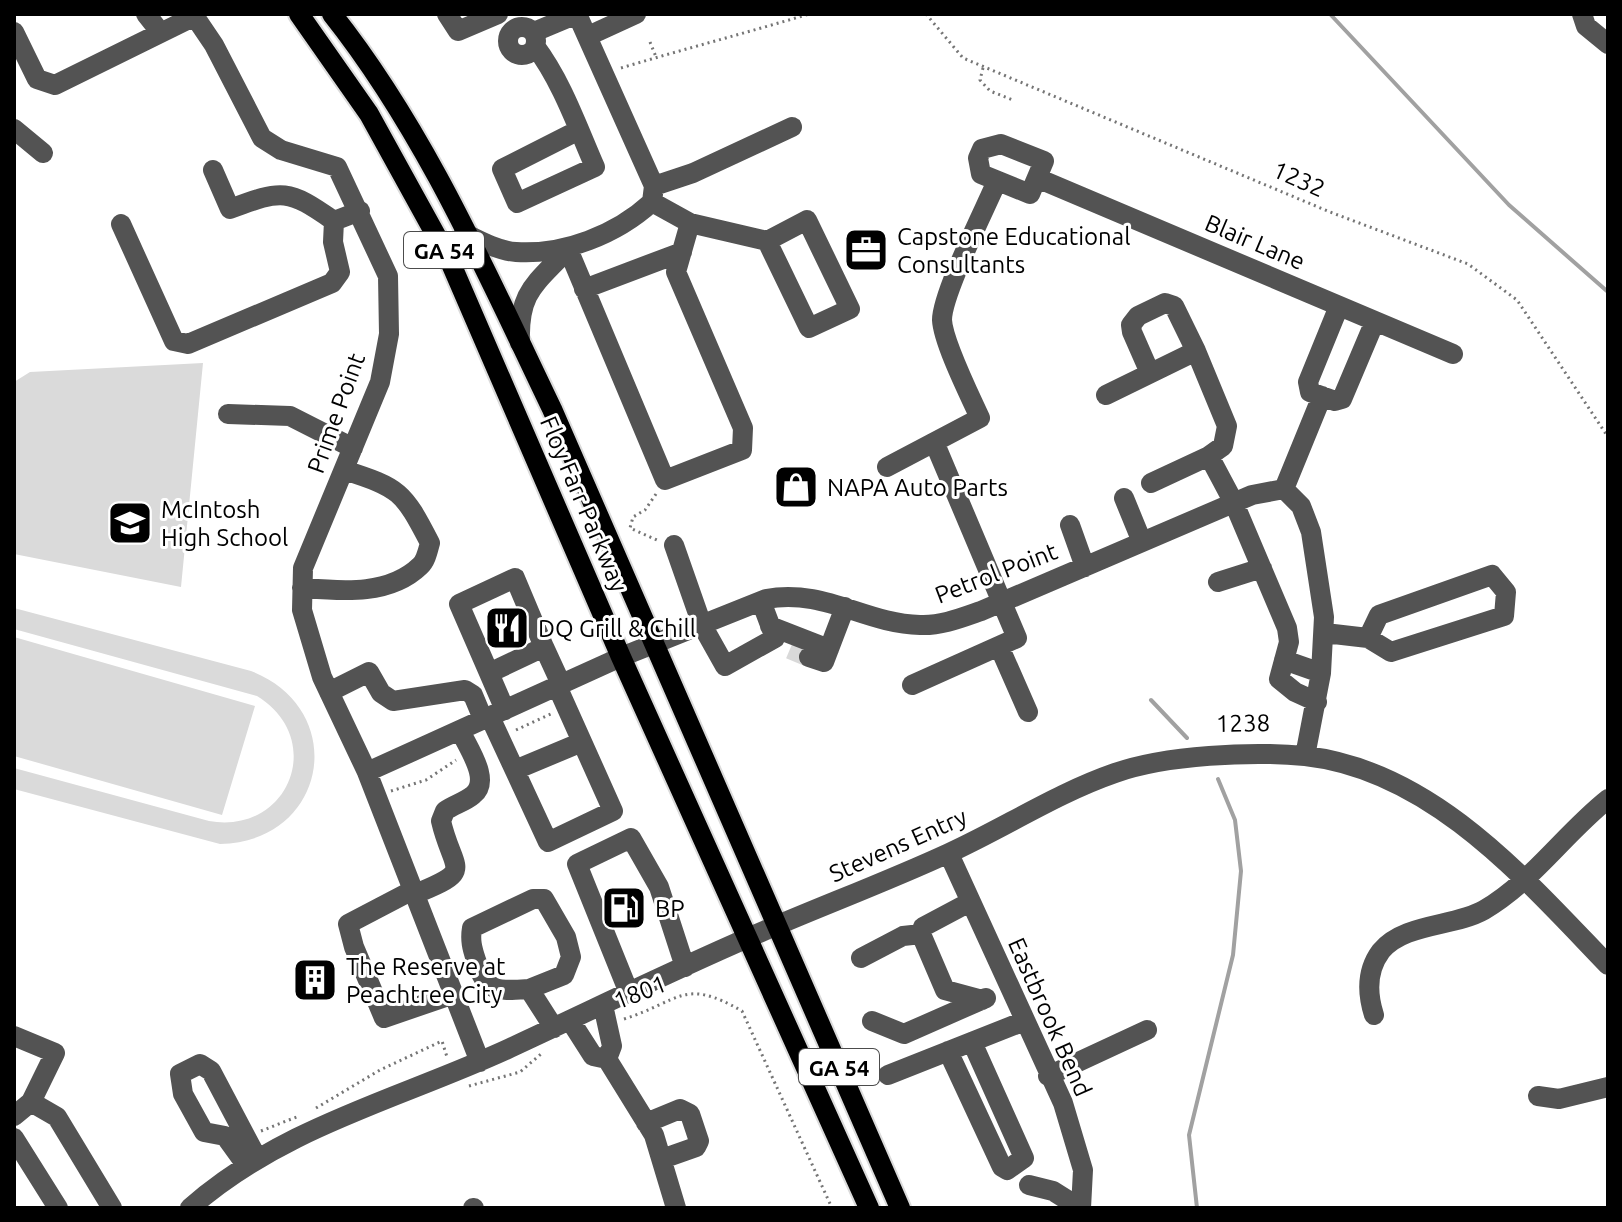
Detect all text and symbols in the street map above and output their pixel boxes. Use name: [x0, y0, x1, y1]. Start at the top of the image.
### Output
street label: 1232: [1269, 156, 1329, 202]
street label: Blair Lane: [1201, 209, 1309, 275]
place label: Capstone Educational Consultants: [897, 223, 1130, 278]
office icon: Capstone Educational Consultants: [842, 226, 890, 274]
road number: GA 54: [404, 232, 484, 268]
street label: Prime Point: [302, 349, 370, 477]
street label: Floy Farr Parkway: [535, 412, 633, 596]
shop icon: NAPA Auto Parts: [772, 463, 820, 511]
place label: NAPA Auto Parts: [827, 474, 1008, 501]
place label: McIntosh High School: [161, 496, 288, 551]
school or university icon: McIntosh High School: [106, 499, 154, 547]
street label: Petrol Point: [931, 537, 1061, 609]
restaurant icon: DQ Grill & Chill: [483, 604, 531, 652]
place label: DQ Grill & Chill: [538, 615, 696, 642]
street label: 1238: [1216, 709, 1270, 737]
street label: Stevens Entry: [825, 802, 971, 887]
fuel station icon: BP: [600, 884, 648, 932]
place label: BP: [655, 895, 685, 922]
street label: Eastbrook Bend: [1003, 934, 1097, 1100]
place label: The Reserve at Peachtree City: [346, 953, 506, 1008]
building icon: The Reserve at Peachtree City: [291, 956, 339, 1004]
street label: 1801: [610, 970, 670, 1014]
road number: GA 54: [799, 1049, 879, 1085]

